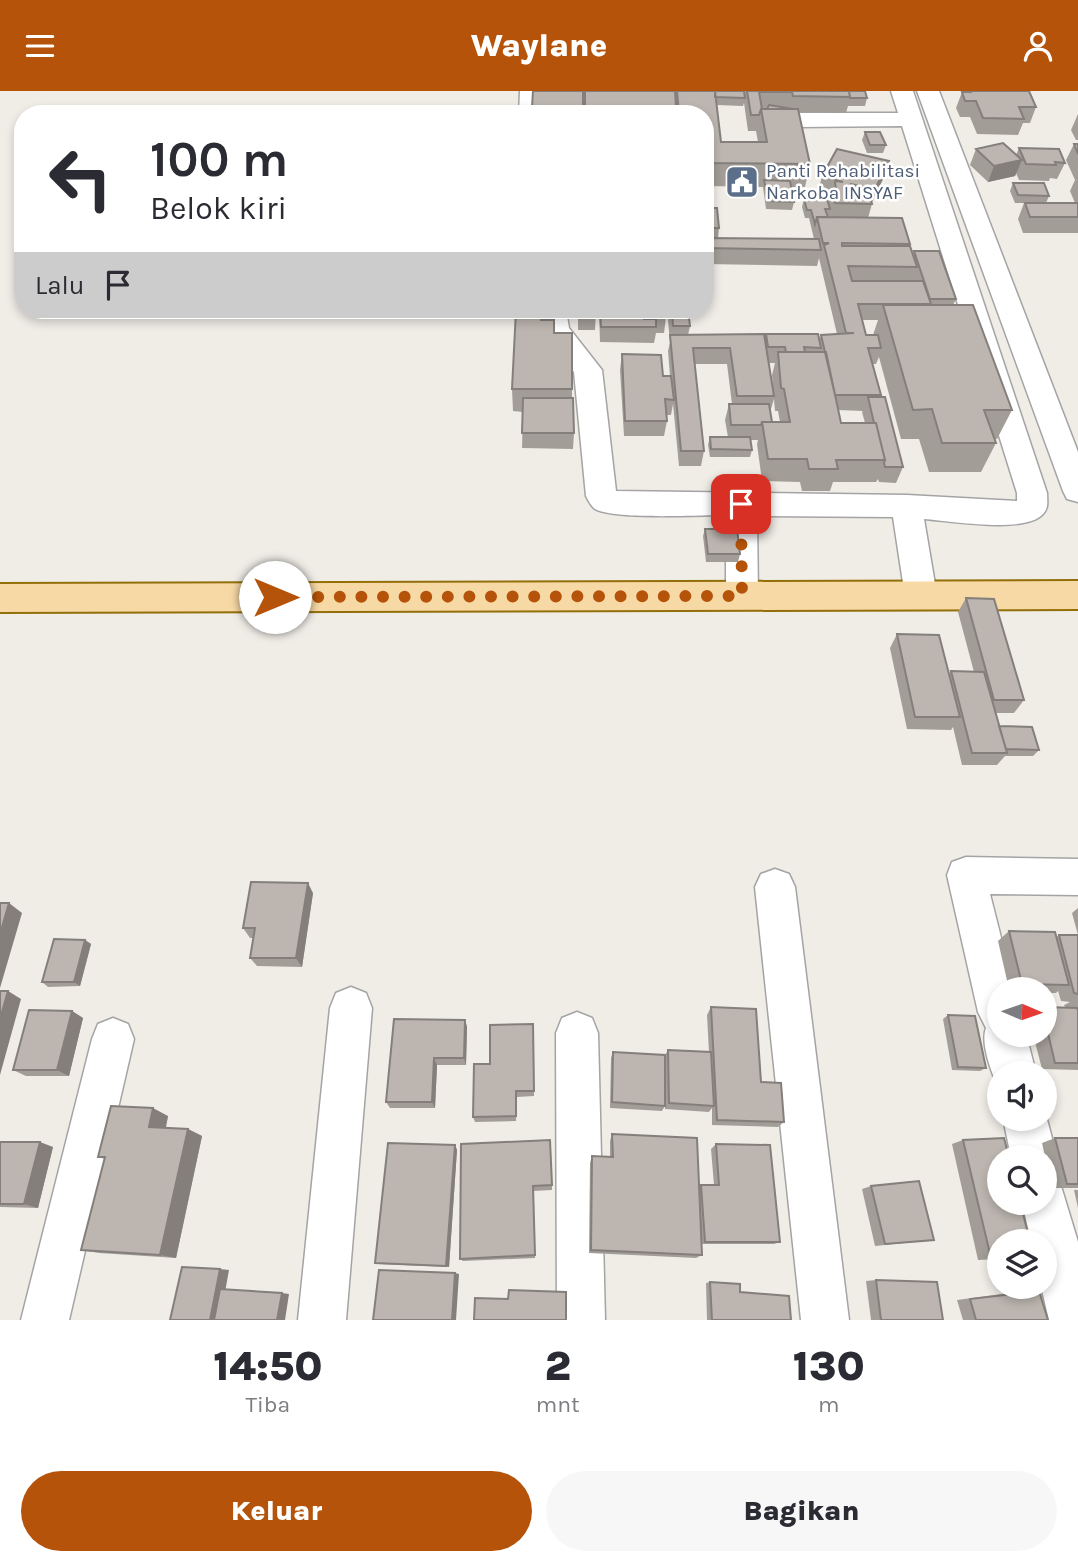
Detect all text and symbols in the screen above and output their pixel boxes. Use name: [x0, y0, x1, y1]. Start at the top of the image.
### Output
icon: menu: [21, 27, 59, 65]
text: Waylane: [471, 27, 607, 64]
icon: person: [1019, 27, 1057, 65]
text: 100 m: [150, 131, 288, 188]
icon: left: [35, 133, 126, 224]
place label: Panti Rehabilitasi Narkoba INSYAF: [766, 160, 920, 204]
public building icon: Panti Rehabilitasi Narkoba INSYAF: [723, 163, 761, 201]
text: Belok kiri: [150, 190, 287, 227]
icon: arrive: [99, 266, 137, 304]
text: Lalu: [35, 270, 85, 301]
pin: [711, 474, 771, 534]
icon: arrive: [722, 485, 760, 523]
position arrow: [238, 560, 312, 634]
north arrow: [987, 977, 1057, 1047]
map controls: [987, 977, 1057, 1299]
button: sound: [987, 1061, 1057, 1131]
button: search: [987, 1145, 1057, 1215]
button: layers: [987, 1229, 1057, 1299]
text: 14:50: [213, 1341, 322, 1391]
text: 2: [544, 1341, 571, 1391]
text: 130: [793, 1341, 865, 1391]
text: Tiba: [245, 1391, 290, 1418]
text: mnt: [536, 1391, 580, 1418]
text: m: [818, 1391, 840, 1418]
button: Keluar: [21, 1471, 532, 1551]
button: Bagikan: [546, 1471, 1057, 1551]

